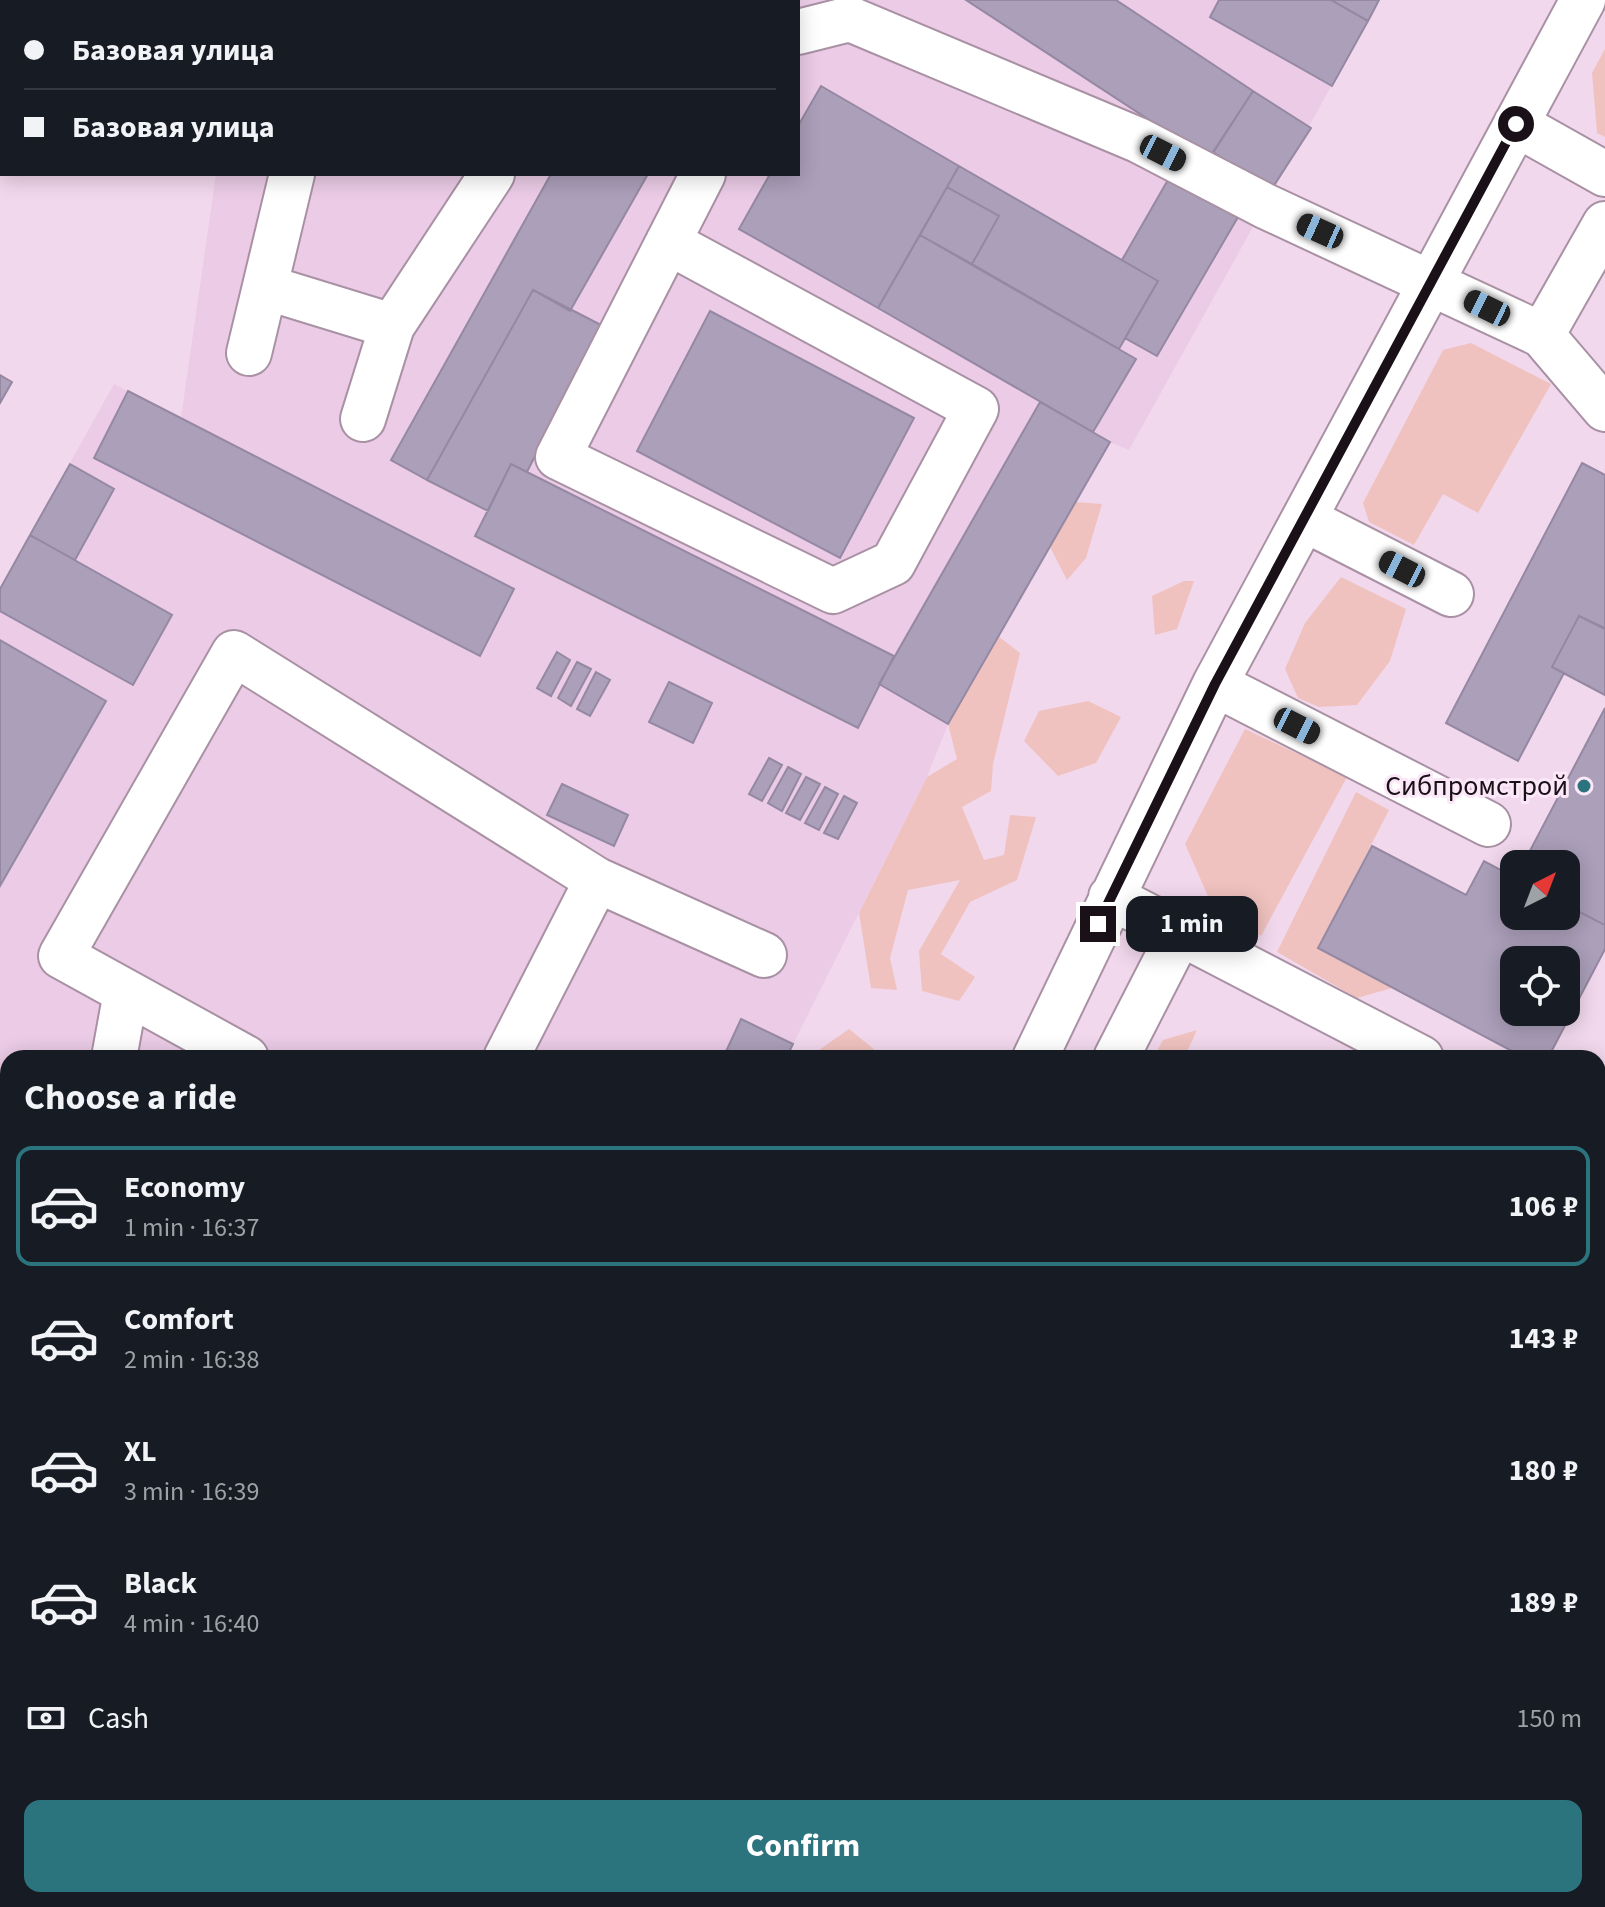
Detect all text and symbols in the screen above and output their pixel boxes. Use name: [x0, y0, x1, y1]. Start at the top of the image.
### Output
text: Базовая улица: [72, 29, 275, 72]
text: Базовая улица: [72, 106, 275, 149]
route start: [1498, 106, 1534, 142]
car: [1136, 131, 1190, 175]
car: [1293, 210, 1347, 252]
car: [1460, 287, 1514, 329]
car: [1375, 547, 1429, 591]
car: [1270, 704, 1324, 748]
place label: Сибпромстрой: [1385, 766, 1568, 806]
marker: Сибпромстрой: [1575, 777, 1593, 795]
north arrow: [1500, 850, 1580, 930]
map controls: [1500, 850, 1580, 1026]
callout: 1 min: [1126, 896, 1258, 952]
text: 1 min: [1160, 905, 1224, 942]
route end: [1080, 906, 1116, 942]
button: locate: [1500, 946, 1580, 1026]
text: Choose a ride: [24, 1072, 237, 1123]
text: Economy: [124, 1166, 245, 1209]
icon: car: [28, 1170, 100, 1242]
text: 106 ₽: [1509, 1185, 1578, 1228]
text: 1 min · 16:37: [124, 1209, 259, 1246]
text: Comfort: [124, 1298, 234, 1341]
icon: car: [28, 1302, 100, 1374]
text: 143 ₽: [1509, 1317, 1578, 1360]
text: 2 min · 16:38: [124, 1341, 259, 1378]
text: XL: [124, 1430, 157, 1473]
icon: car: [28, 1434, 100, 1506]
text: 180 ₽: [1509, 1449, 1578, 1492]
text: 3 min · 16:39: [124, 1473, 259, 1510]
text: Black: [124, 1562, 197, 1605]
icon: car: [28, 1566, 100, 1638]
text: 189 ₽: [1509, 1581, 1578, 1624]
text: 4 min · 16:40: [124, 1605, 259, 1642]
icon: cash: [24, 1696, 68, 1740]
text: Cash: [88, 1697, 149, 1740]
text: 150 m: [1516, 1700, 1582, 1737]
button: Confirm: [24, 1800, 1582, 1892]

